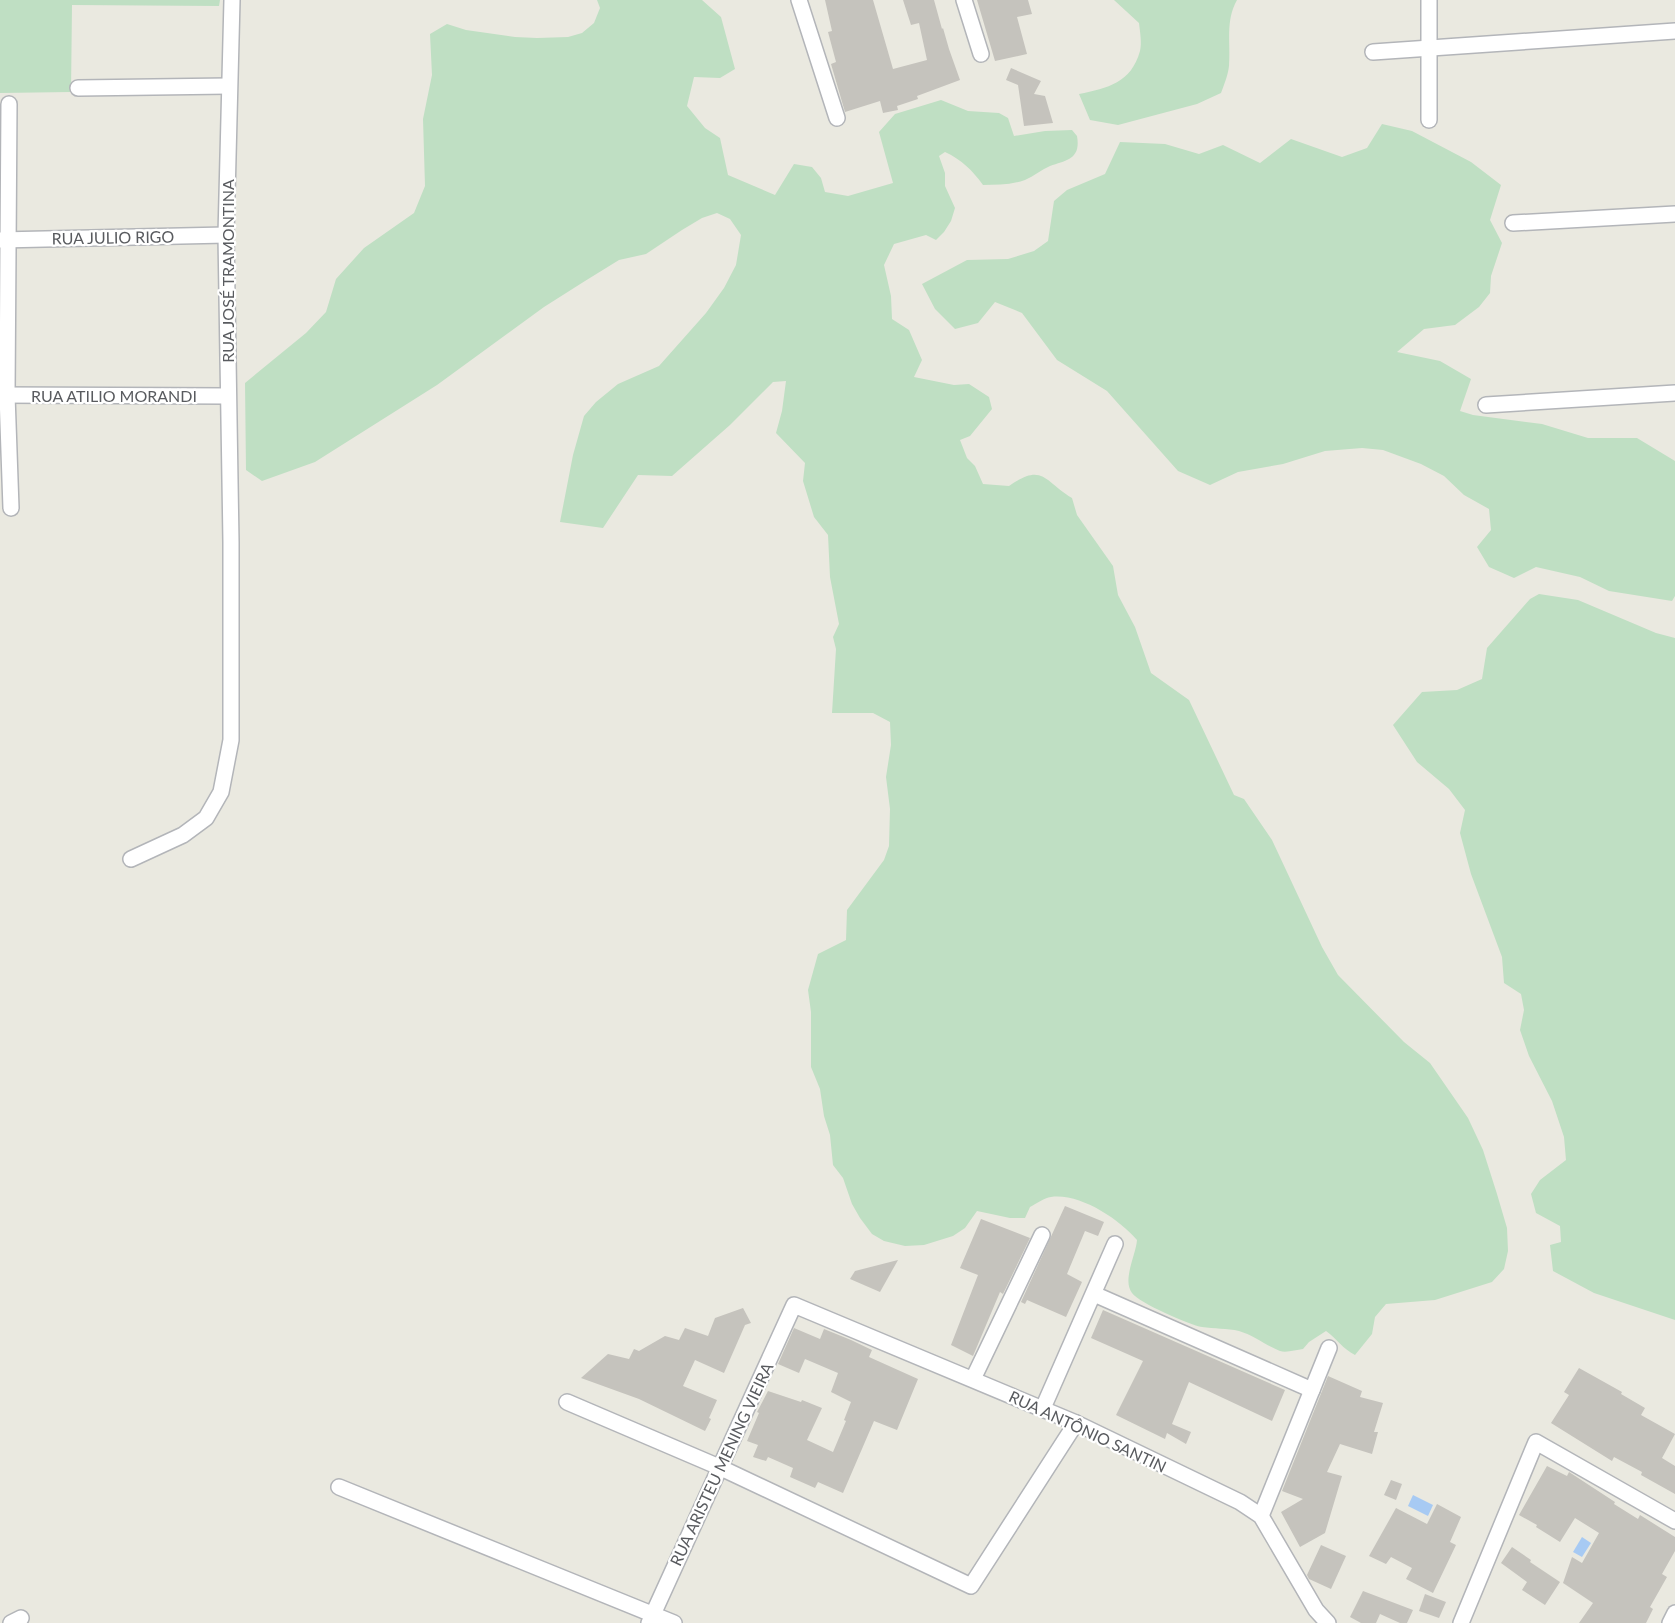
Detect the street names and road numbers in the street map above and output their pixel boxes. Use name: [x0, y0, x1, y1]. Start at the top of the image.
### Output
street label: RUA JOSÉ TRAMONTINA: [218, 179, 237, 363]
street label: RUA JULIO RIGO: [52, 226, 175, 248]
street label: RUA ATILIO MORANDI: [31, 386, 197, 405]
street label: RUA ARISTEU MENING VIEIRA: [665, 1359, 777, 1569]
street label: RUA ANTÔNIO SANTIN: [1006, 1386, 1170, 1476]

